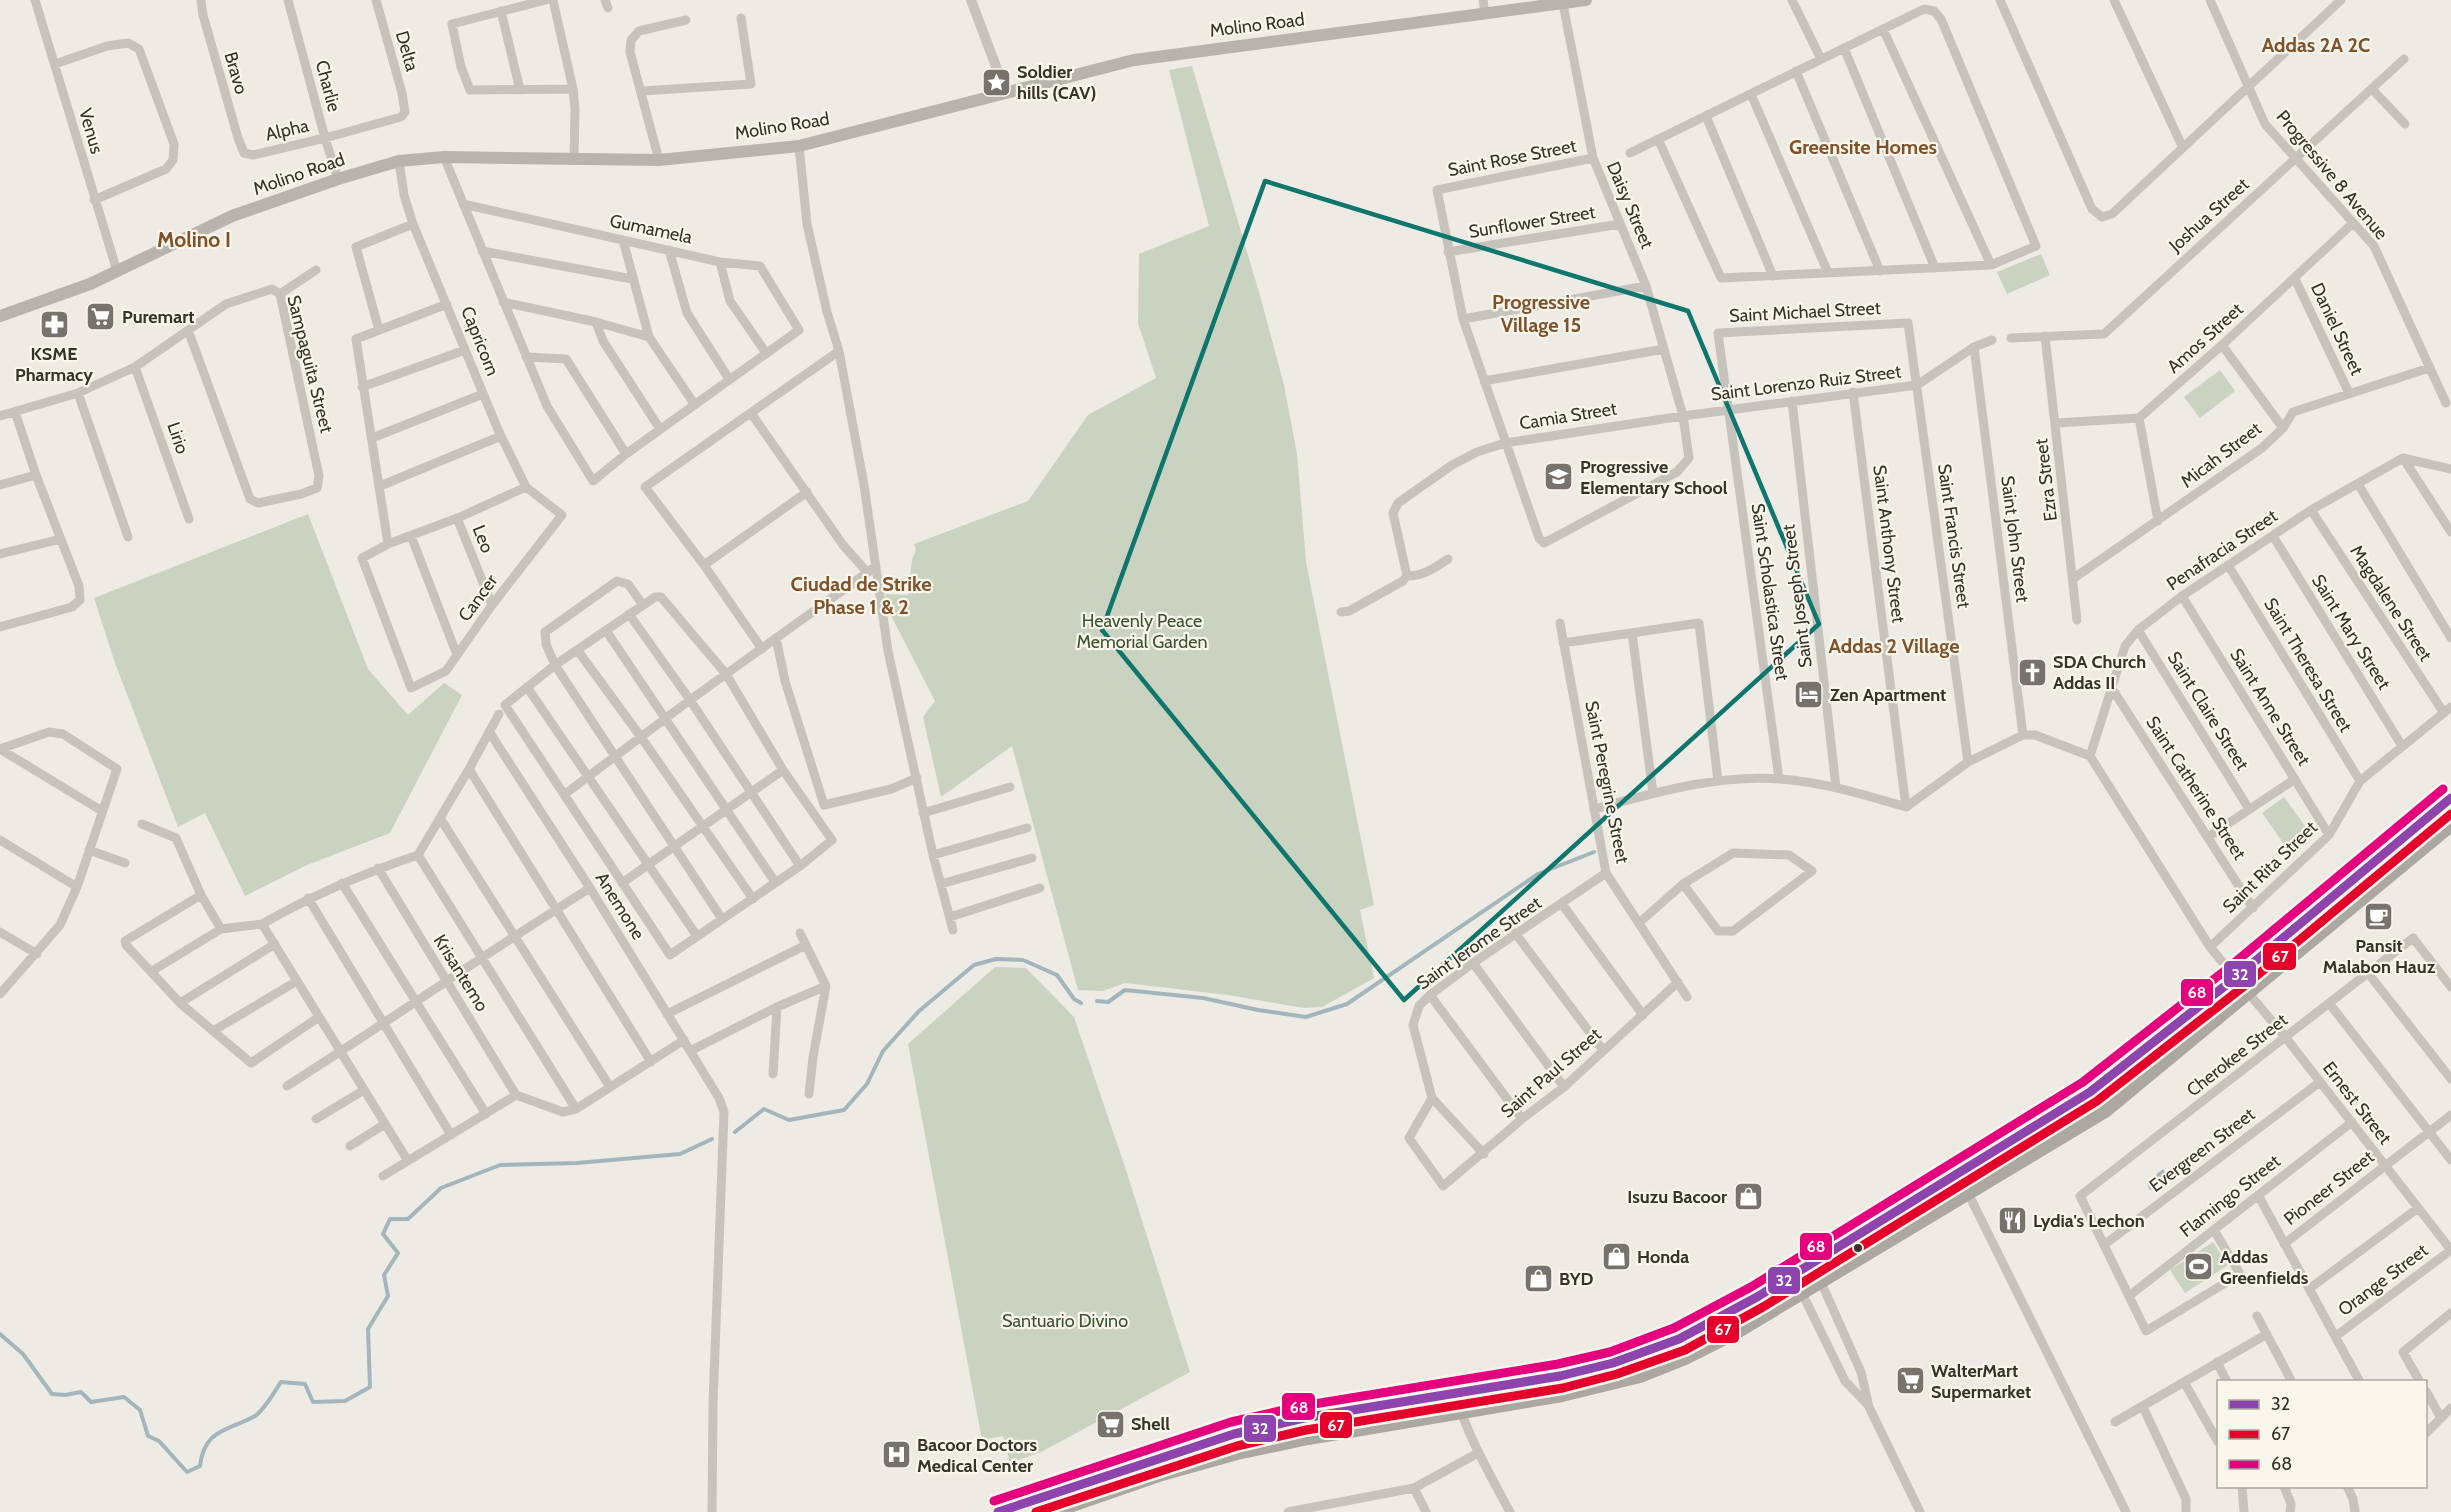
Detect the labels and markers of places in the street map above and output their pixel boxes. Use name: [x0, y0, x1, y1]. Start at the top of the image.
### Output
place label: Soldier hills (CAV): [1017, 61, 1096, 104]
place icon: Soldier hills (CAV): [980, 66, 1012, 98]
supermarket icon: Puremart: [85, 301, 117, 333]
place label: Puremart: [122, 306, 194, 328]
pharmacy icon: KSME Pharmacy: [38, 309, 70, 341]
place label: KSME Pharmacy: [15, 343, 93, 386]
place label: Progressive Elementary School: [1580, 456, 1728, 499]
school or university icon: Progressive Elementary School: [1543, 461, 1575, 493]
place label: SDA Church Addas II: [2053, 651, 2146, 694]
church icon: SDA Church Addas II: [2016, 656, 2048, 688]
hotel icon: Zen Apartment: [1793, 679, 1825, 711]
place label: Zen Apartment: [1830, 684, 1946, 706]
cafe icon: Pansit Malabon Hauz: [2363, 901, 2395, 933]
place label: Pansit Malabon Hauz: [2323, 935, 2436, 978]
shop icon: Isuzu Bacoor: [1732, 1181, 1764, 1213]
place label: Isuzu Bacoor: [1627, 1186, 1727, 1208]
restaurant icon: Lydia's Lechon: [1996, 1205, 2028, 1237]
place label: Lydia's Lechon: [2033, 1210, 2145, 1232]
shop icon: Honda: [1600, 1241, 1632, 1273]
unlabelled marker: [1852, 1242, 1864, 1254]
place label: Honda: [1637, 1246, 1689, 1268]
place label: Addas Greenfields: [2220, 1246, 2309, 1289]
sports icon: Addas Greenfields: [2183, 1251, 2215, 1283]
shop icon: BYD: [1522, 1263, 1554, 1295]
place label: BYD: [1559, 1268, 1594, 1290]
place label: WalterMart Supermarket: [1931, 1360, 2031, 1403]
supermarket icon: WalterMart Supermarket: [1894, 1365, 1926, 1397]
supermarket icon: Shell: [1094, 1408, 1126, 1440]
place label: Shell: [1131, 1413, 1170, 1435]
place label: Bacoor Doctors Medical Center: [917, 1434, 1038, 1477]
hospital icon: Bacoor Doctors Medical Center: [880, 1439, 912, 1471]

